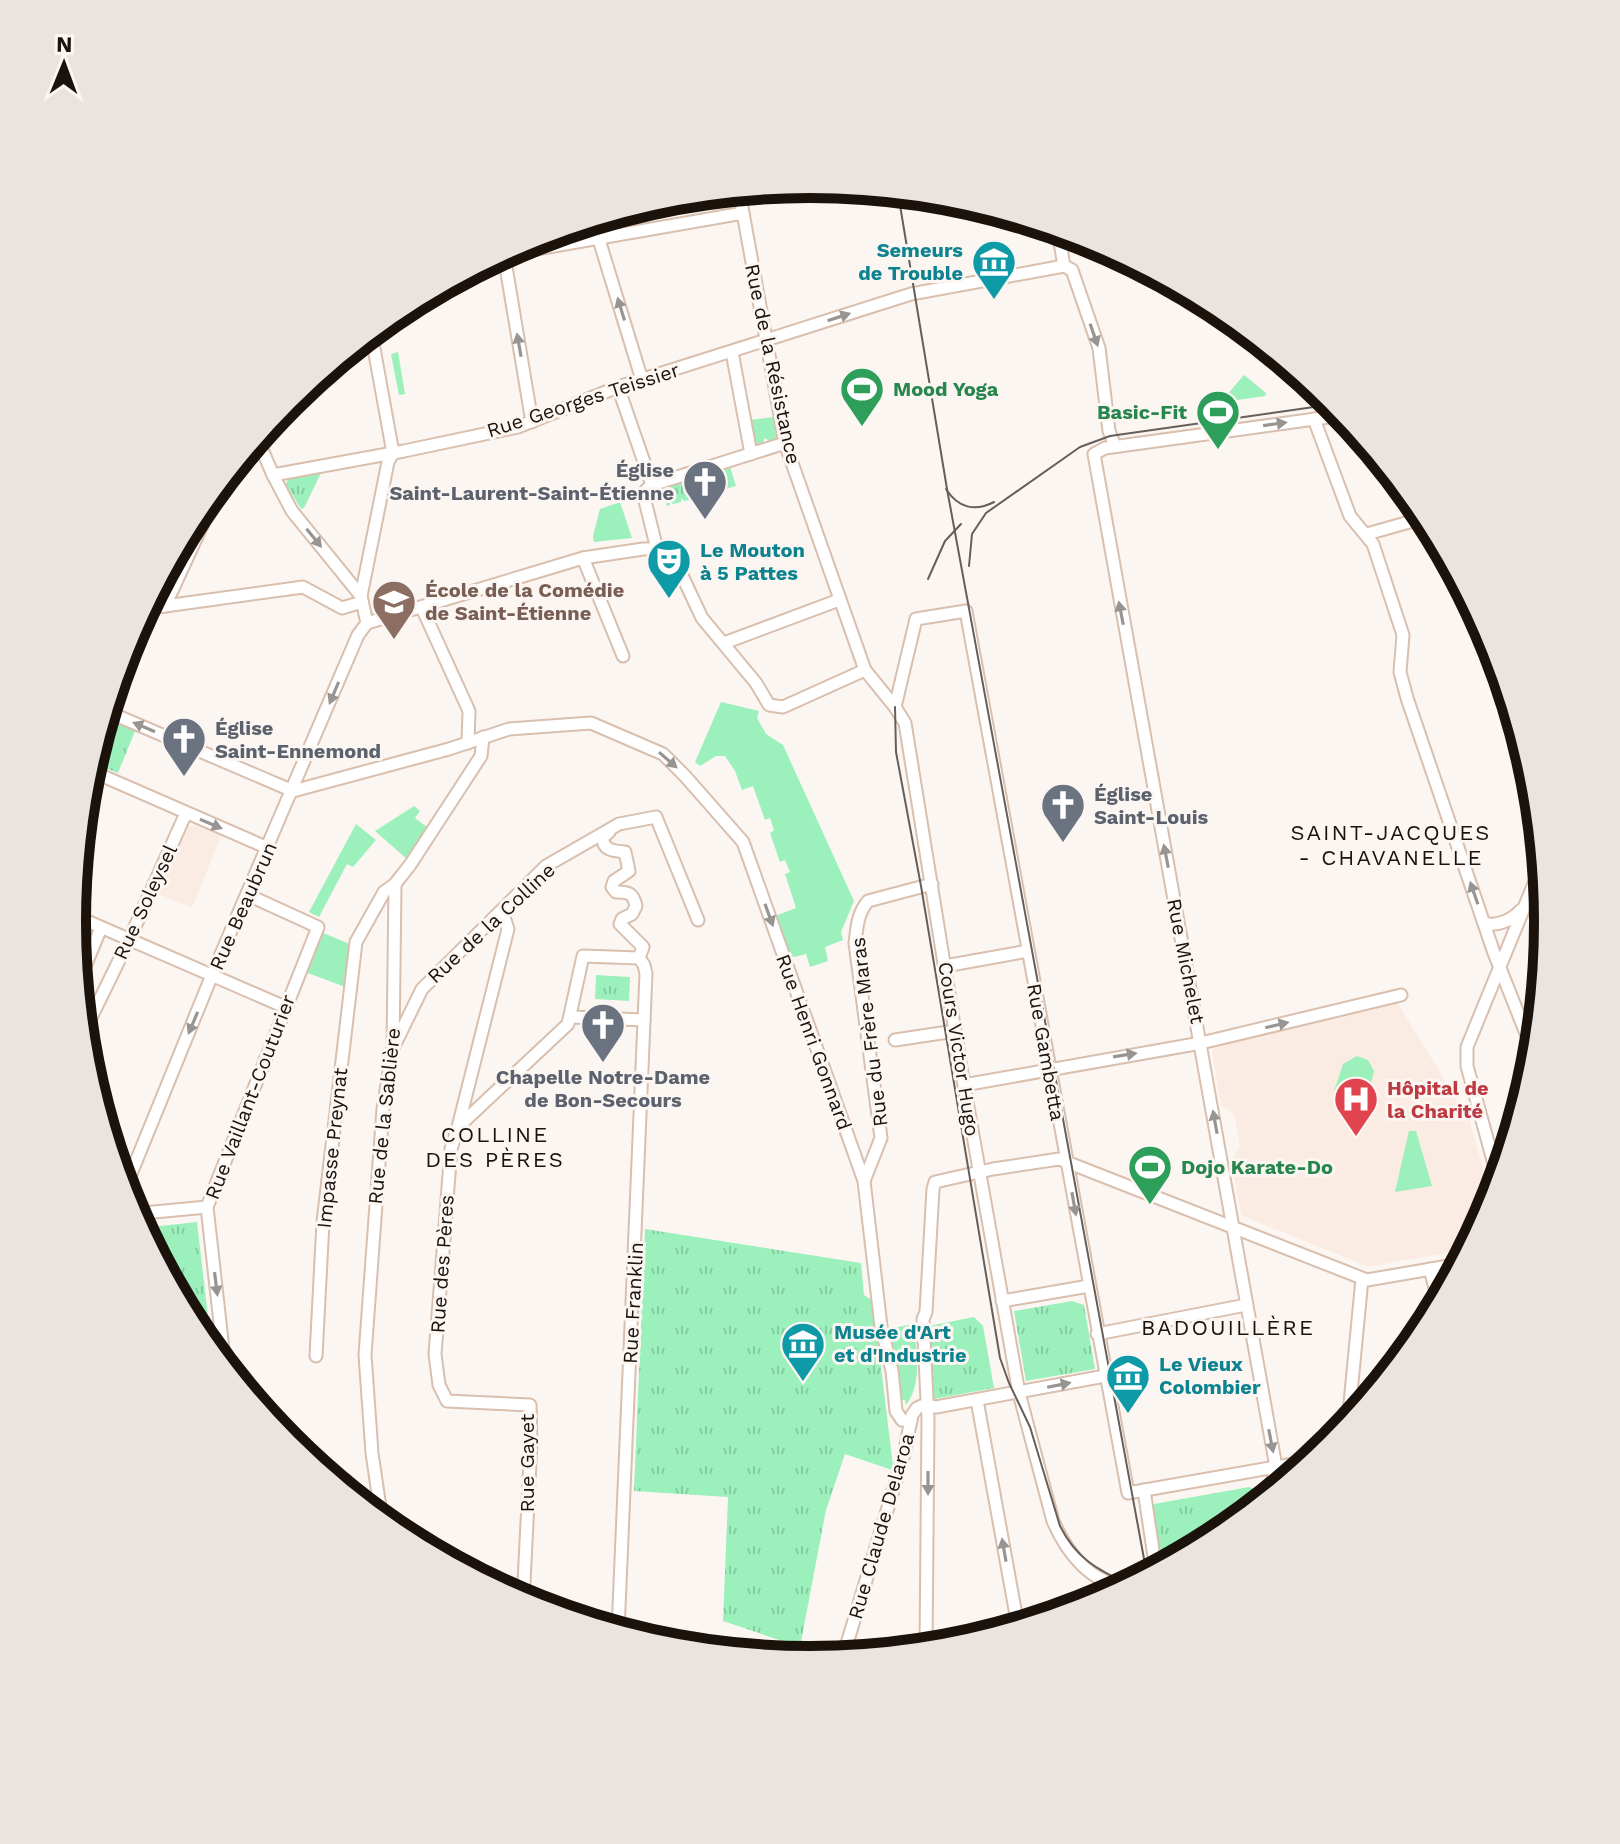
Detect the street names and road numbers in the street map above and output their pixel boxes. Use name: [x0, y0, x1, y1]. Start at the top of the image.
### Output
street label: Rue de la Résistance: [740, 262, 806, 466]
street label: Rue Georges Teissier: [484, 357, 682, 443]
street label: Rue Beaubrun: [204, 838, 282, 974]
street label: Rue Soleysel: [108, 841, 182, 963]
street label: Rue de la Colline: [422, 858, 560, 988]
street label: Rue Michelet: [1162, 896, 1210, 1026]
street label: Rue du Frère Maras: [845, 936, 893, 1128]
street label: Rue Henri Gonnard: [771, 951, 857, 1133]
street label: Cours Victor Hugo: [933, 960, 985, 1138]
street label: Rue Gambetta: [1022, 981, 1070, 1123]
street label: Rue Vaillant-Couturier: [200, 991, 300, 1203]
street label: Rue de la Sablière: [363, 1027, 405, 1205]
street label: Impasse Preynat: [312, 1066, 352, 1229]
street label: Rue des Pères: [425, 1194, 459, 1334]
street label: Rue Franklin: [618, 1242, 648, 1364]
street label: Rue Gayet: [515, 1413, 539, 1512]
street label: Rue Claude Delaroa: [843, 1430, 919, 1622]

